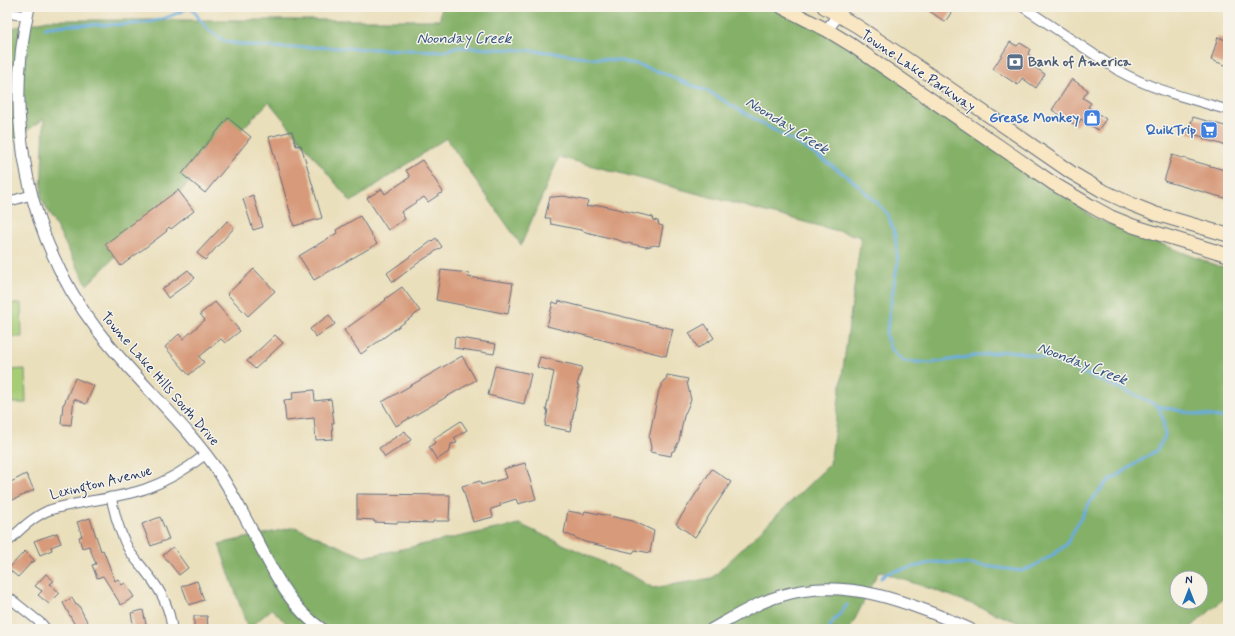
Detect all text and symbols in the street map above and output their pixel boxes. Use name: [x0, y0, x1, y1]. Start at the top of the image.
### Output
street label: Towne Lake Parkway: [857, 26, 979, 116]
water label: Noonday Creek: [417, 29, 513, 49]
bank icon: Bank of America: [1005, 52, 1025, 72]
place label: Bank of America: [1028, 53, 1132, 71]
water label: Noonday Creek: [742, 92, 834, 160]
shop icon: Grease Monkey: [1082, 108, 1102, 128]
place label: Grease Monkey: [989, 109, 1079, 127]
supermarket icon: QuikTrip: [1199, 120, 1219, 140]
place label: QuikTrip: [1146, 121, 1196, 139]
street label: Towne Lake Hills South Drive: [97, 308, 223, 450]
water label: Noonday Creek: [1034, 338, 1131, 391]
street label: Lexington Avenue: [48, 462, 155, 506]
north arrow: [1169, 570, 1209, 610]
text: N: [1185, 574, 1193, 588]

